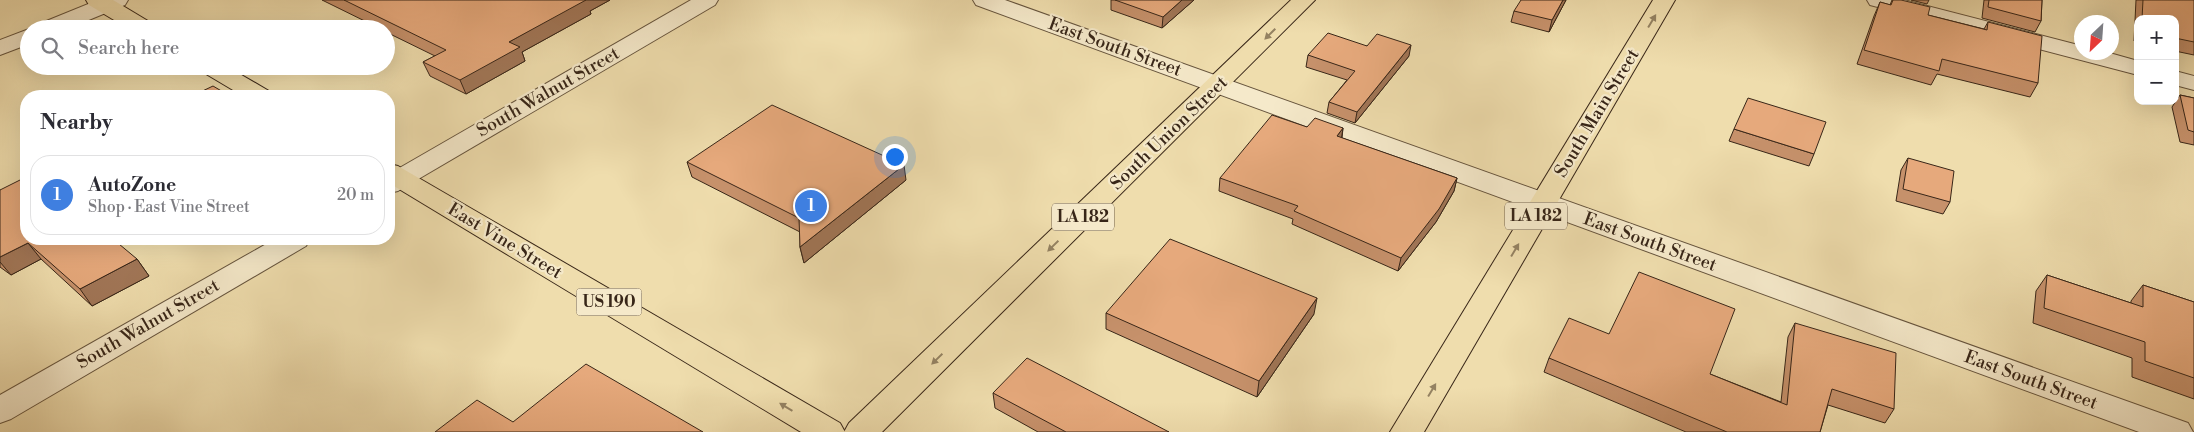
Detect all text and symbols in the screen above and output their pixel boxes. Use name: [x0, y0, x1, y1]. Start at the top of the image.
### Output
street label: East South Street: [1045, 12, 1185, 82]
one-way arrow: [1648, 14, 1657, 27]
north arrow: [2074, 15, 2119, 60]
map controls: [2134, 15, 2179, 105]
button: +: [2134, 15, 2179, 60]
search box: [20, 20, 395, 75]
one-way arrow: [1264, 28, 1276, 40]
icon: search: [38, 34, 66, 62]
text: Search here: [78, 36, 179, 60]
street label: South Walnut Street: [472, 41, 624, 142]
street label: South Main Street: [1550, 44, 1645, 182]
button: −: [2134, 60, 2179, 105]
street label: South Union Street: [1105, 71, 1233, 195]
text: Nearby: [40, 110, 113, 136]
your location: [882, 144, 908, 170]
text: AutoZone: [88, 173, 176, 197]
text: 1: [53, 185, 61, 205]
text: 20 m: [337, 185, 374, 205]
pin: 1: [795, 187, 827, 225]
text: Shop · East Vine Street: [88, 197, 250, 217]
street label: East Vine Street: [443, 198, 567, 285]
road number: LA 182: [1505, 202, 1567, 230]
road number: LA 182: [1052, 203, 1114, 230]
street label: East South Street: [1580, 207, 1720, 277]
one-way arrow: [1048, 240, 1060, 252]
one-way arrow: [1511, 244, 1520, 257]
street label: South Walnut Street: [72, 273, 224, 374]
road number: US 190: [576, 288, 642, 316]
street label: East South Street: [1961, 345, 2101, 415]
one-way arrow: [931, 353, 943, 365]
one-way arrow: [1428, 384, 1437, 397]
one-way arrow: [780, 403, 793, 412]

